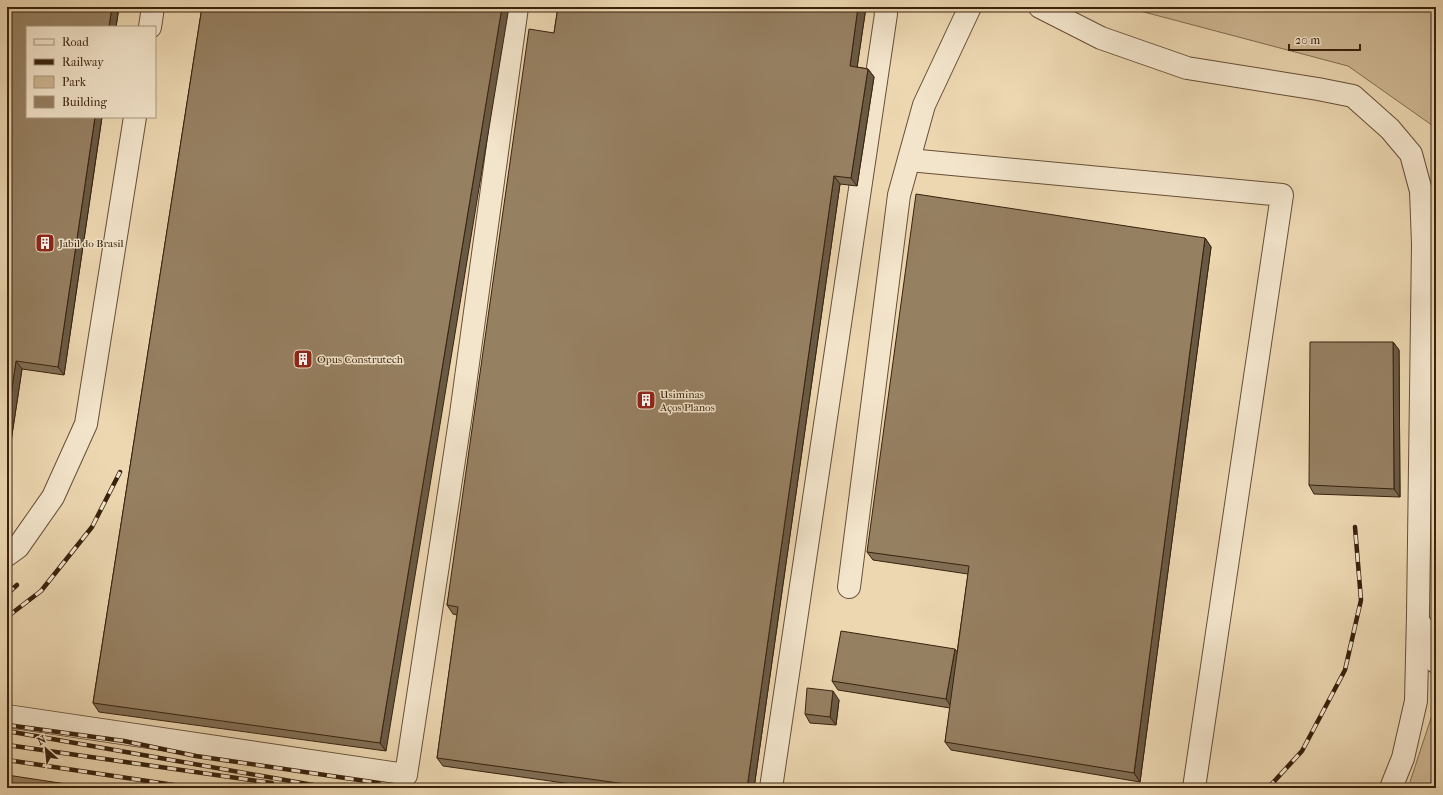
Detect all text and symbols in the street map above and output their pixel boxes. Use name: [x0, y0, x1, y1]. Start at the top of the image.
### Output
legend: [26, 26, 156, 118]
scale bar: [1289, 26, 1360, 52]
text: 20 m: [1295, 33, 1320, 47]
text: Road: [62, 35, 89, 49]
text: Railway: [62, 55, 104, 69]
text: Park: [62, 75, 87, 89]
text: Building: [62, 95, 107, 109]
building icon: Jabil do Brasil: [34, 232, 56, 254]
place label: Jabil do Brasil: [58, 237, 124, 250]
building icon: Opus Construtech: [292, 348, 314, 370]
place label: Opus Construtech: [317, 353, 404, 366]
place label: Usiminas Aços Planos: [659, 388, 715, 414]
building icon: Usiminas Aços Planos: [635, 389, 657, 411]
north arrow: [26, 729, 66, 769]
text: N: [35, 733, 49, 748]

